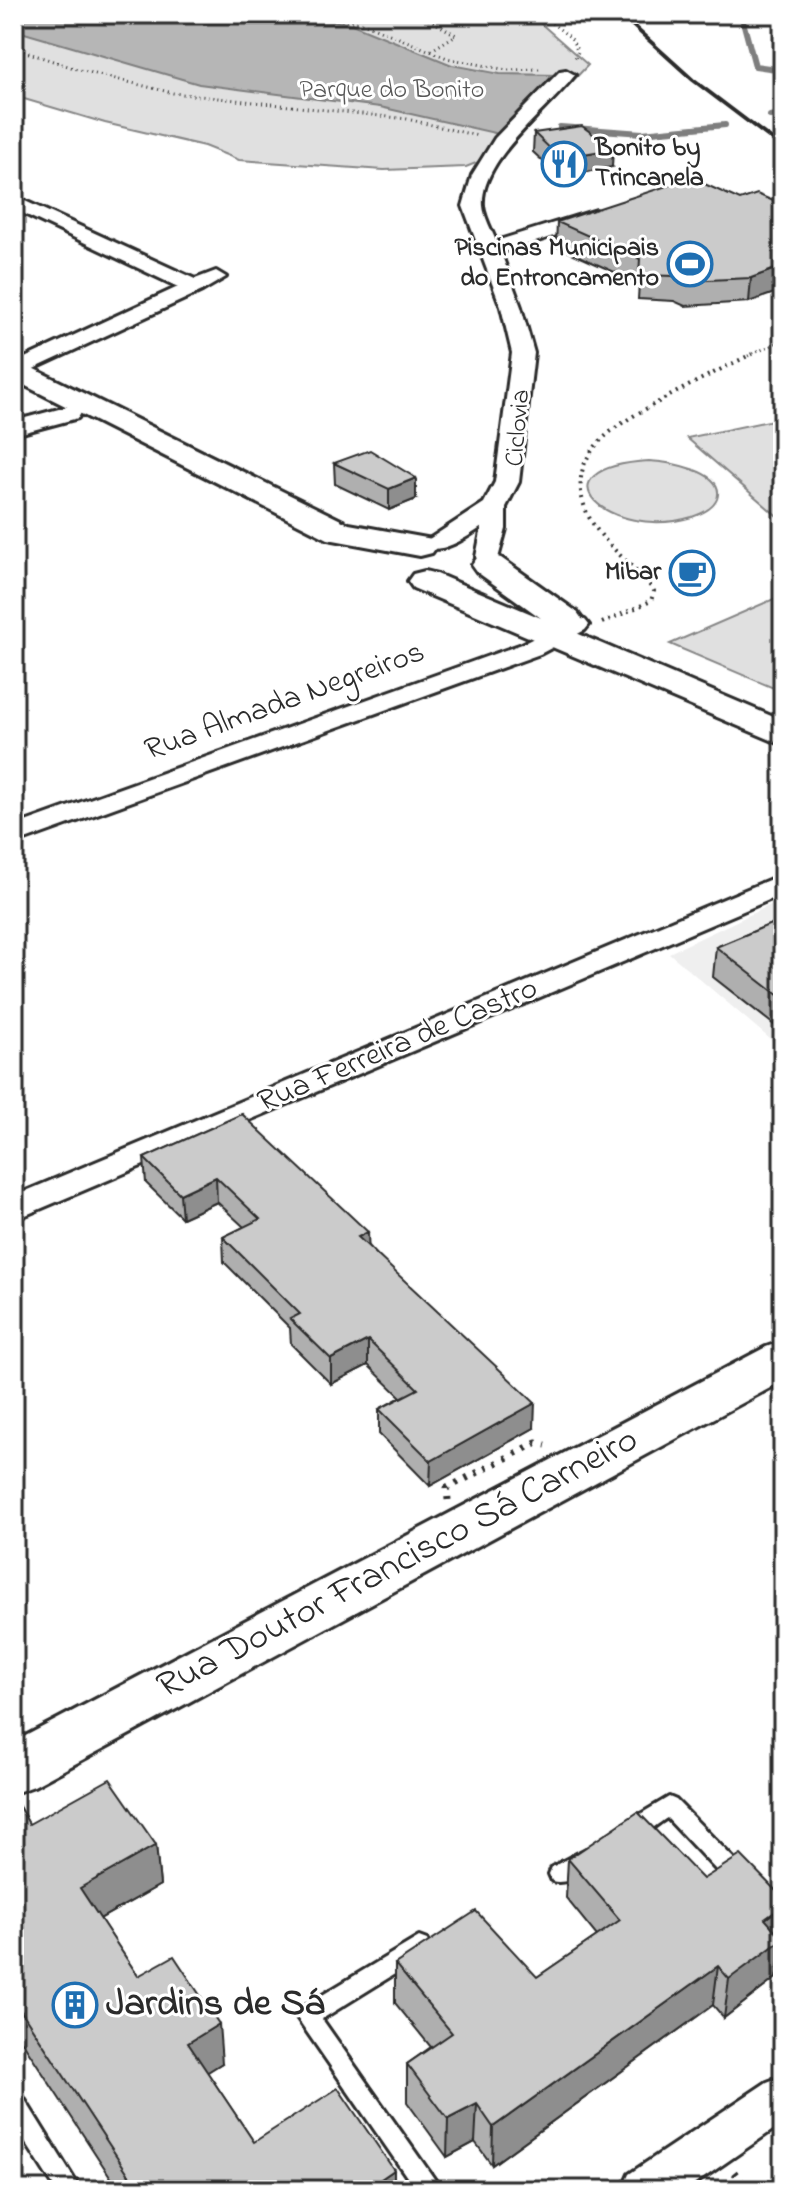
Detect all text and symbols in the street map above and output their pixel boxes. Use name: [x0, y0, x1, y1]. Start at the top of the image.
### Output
park label: Parque do Bonito: [300, 72, 484, 110]
place label: Bonito by Trincanela: [594, 130, 704, 198]
restaurant icon: Bonito by Trincanela: [540, 140, 588, 188]
place label: Piscinas Municipais do Entroncamento: [454, 230, 659, 298]
sports icon: Piscinas Municipais do Entroncamento: [666, 240, 714, 288]
street label: Ciclovia: [497, 388, 541, 468]
cafe icon: Mibar: [668, 549, 716, 597]
place label: Mibar: [605, 554, 662, 592]
street label: Rua Almada Negreiros: [138, 629, 432, 775]
street label: Rua Ferreira de Castro: [251, 966, 545, 1126]
street label: Rua Doutor Francisco Sá Carneiro: [147, 1413, 649, 1715]
place label: Jardins de Sá: [106, 1977, 325, 2033]
building icon: Jardins de Sá: [51, 1981, 99, 2029]

